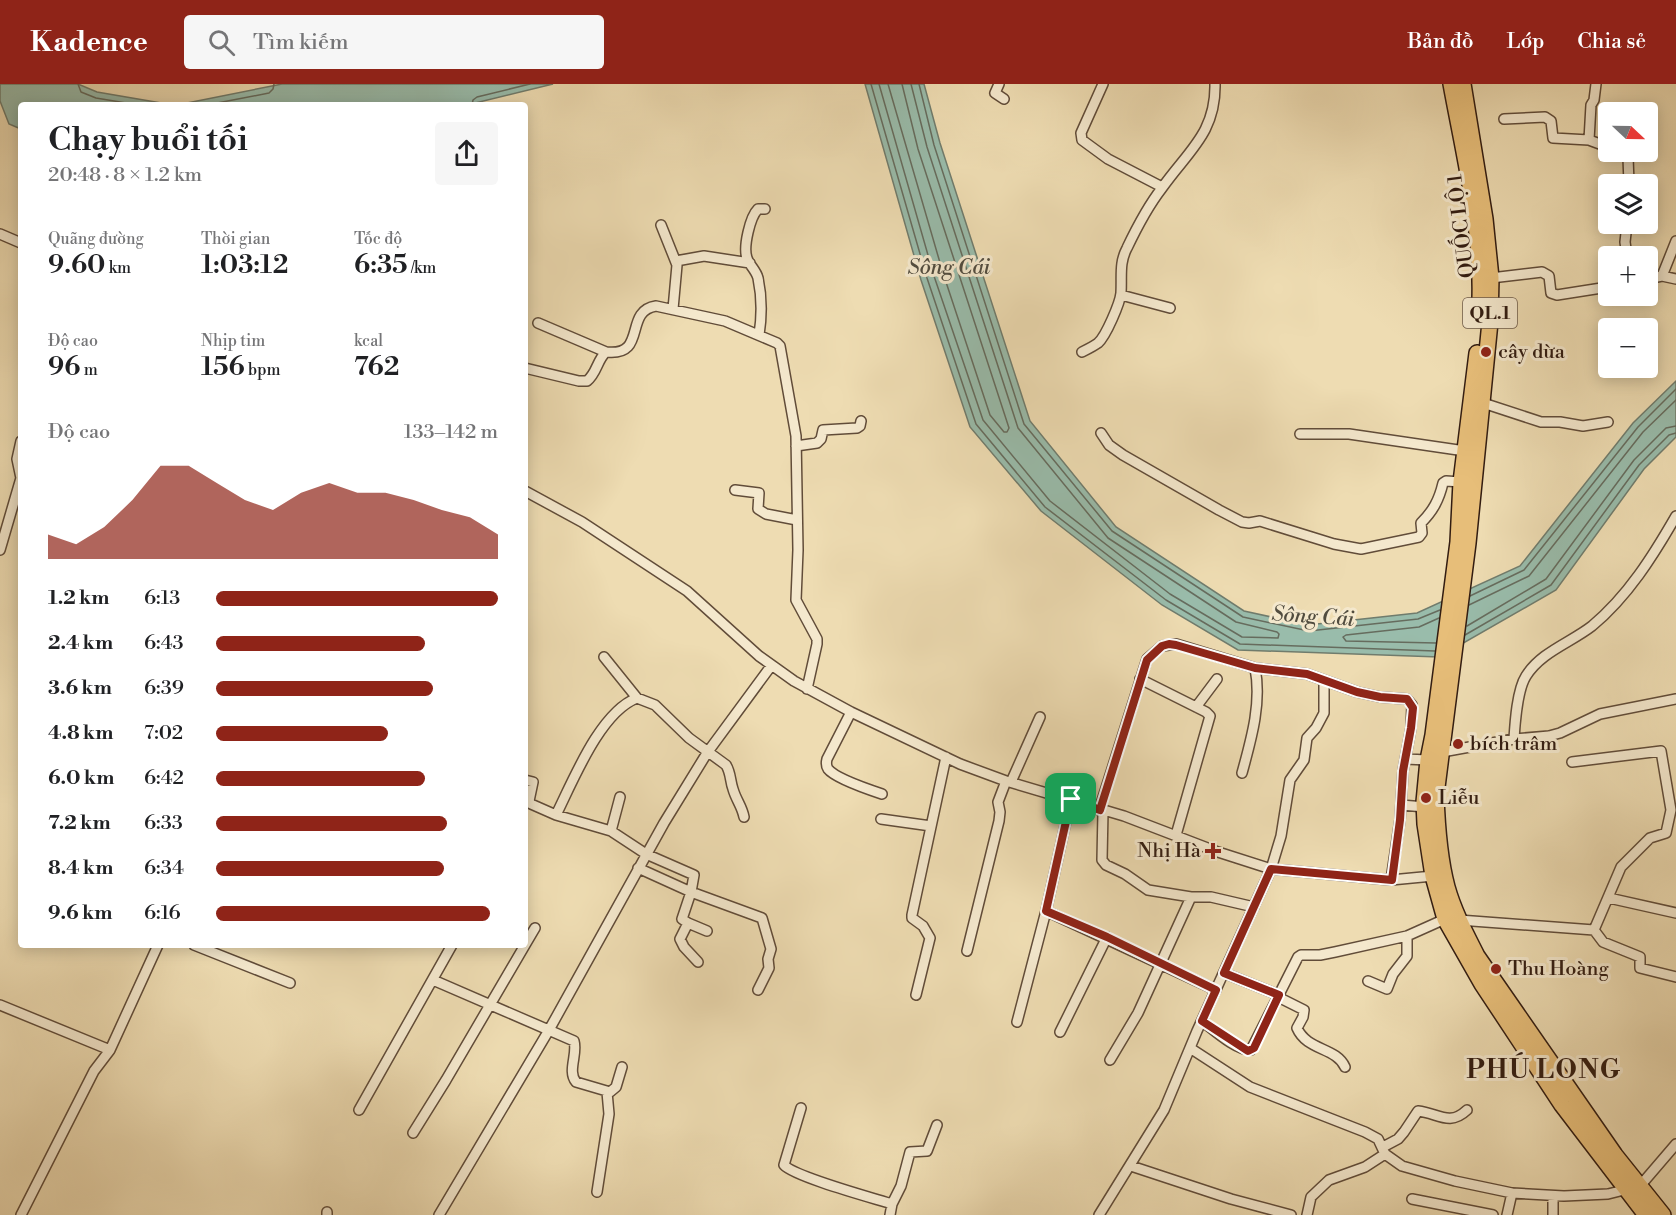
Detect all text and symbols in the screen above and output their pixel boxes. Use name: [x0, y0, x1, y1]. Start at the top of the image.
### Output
search box: [184, 15, 604, 69]
text: Kadence: [30, 25, 148, 60]
icon: search: [205, 26, 238, 59]
text: Tìm kiếm: [253, 29, 348, 56]
text: Bản đồ: [1408, 29, 1474, 55]
text: Lớp: [1507, 29, 1544, 55]
text: Chia sẻ: [1577, 29, 1646, 55]
north arrow: [1598, 102, 1658, 162]
map controls: [1598, 102, 1658, 378]
text: Chạy buổi tối: [48, 120, 248, 161]
button: share: [435, 122, 498, 185]
text: 20:48 · 8 × 1.2 km: [48, 163, 202, 188]
street label: QUỐC LỘ 1: [1439, 172, 1481, 280]
button: layers: [1598, 174, 1658, 234]
text: Quãng đường: [48, 229, 144, 249]
text: Thời gian: [201, 229, 270, 249]
text: Tốc độ: [354, 229, 402, 249]
button: +: [1598, 246, 1658, 306]
text: 9.60: [48, 249, 105, 281]
text: 1:03:12: [201, 249, 288, 281]
text: 6:35: [354, 249, 408, 281]
water label: Sông Cái: [908, 255, 991, 281]
text: km: [105, 258, 131, 278]
text: /km: [408, 258, 436, 278]
road number: QL.1: [1463, 298, 1517, 328]
button: −: [1598, 318, 1658, 378]
text: Độ cao: [48, 331, 98, 351]
text: Nhịp tim: [201, 331, 265, 351]
text: kcal: [354, 331, 383, 351]
place label: cây dừa: [1498, 340, 1566, 365]
marker: cây dừa: [1479, 345, 1493, 359]
text: 96: [48, 351, 80, 383]
text: 156: [201, 351, 245, 383]
text: 762: [354, 351, 400, 383]
text: m: [80, 360, 98, 380]
text: bpm: [245, 360, 280, 380]
text: Độ cao: [48, 420, 110, 445]
text: 133–142 m: [404, 420, 498, 445]
text: 1.2 km: [48, 586, 110, 611]
text: 6:13: [144, 586, 180, 611]
water label: Sông Cái: [1271, 601, 1356, 633]
text: 2.4 km: [48, 631, 113, 656]
text: 6:43: [144, 631, 184, 656]
text: 3.6 km: [48, 676, 112, 701]
text: 6:39: [144, 676, 184, 701]
text: 4.8 km: [48, 721, 113, 746]
text: 7:02: [144, 721, 183, 746]
place label: bích trâm: [1470, 732, 1558, 757]
marker: bích trâm: [1451, 737, 1465, 751]
text: 6.0 km: [48, 766, 114, 791]
text: 6:42: [144, 766, 184, 791]
pin: [1045, 773, 1096, 824]
icon: arrive: [1054, 782, 1087, 815]
place label: Liễu: [1438, 786, 1480, 811]
marker: Liễu: [1419, 791, 1433, 805]
text: 7.2 km: [48, 811, 111, 836]
text: 6:33: [144, 811, 183, 836]
place label: Nhị Hà: [1137, 839, 1202, 864]
marker: Nhị Hà: [1206, 844, 1220, 858]
text: 8.4 km: [48, 856, 113, 881]
text: 6:34: [144, 856, 184, 881]
text: 9.6 km: [48, 901, 112, 926]
text: 6:16: [144, 901, 181, 926]
place label: Thu Hoàng: [1508, 957, 1609, 982]
marker: Thu Hoàng: [1489, 962, 1503, 976]
district label: PHÚ LONG: [1466, 1052, 1622, 1086]

